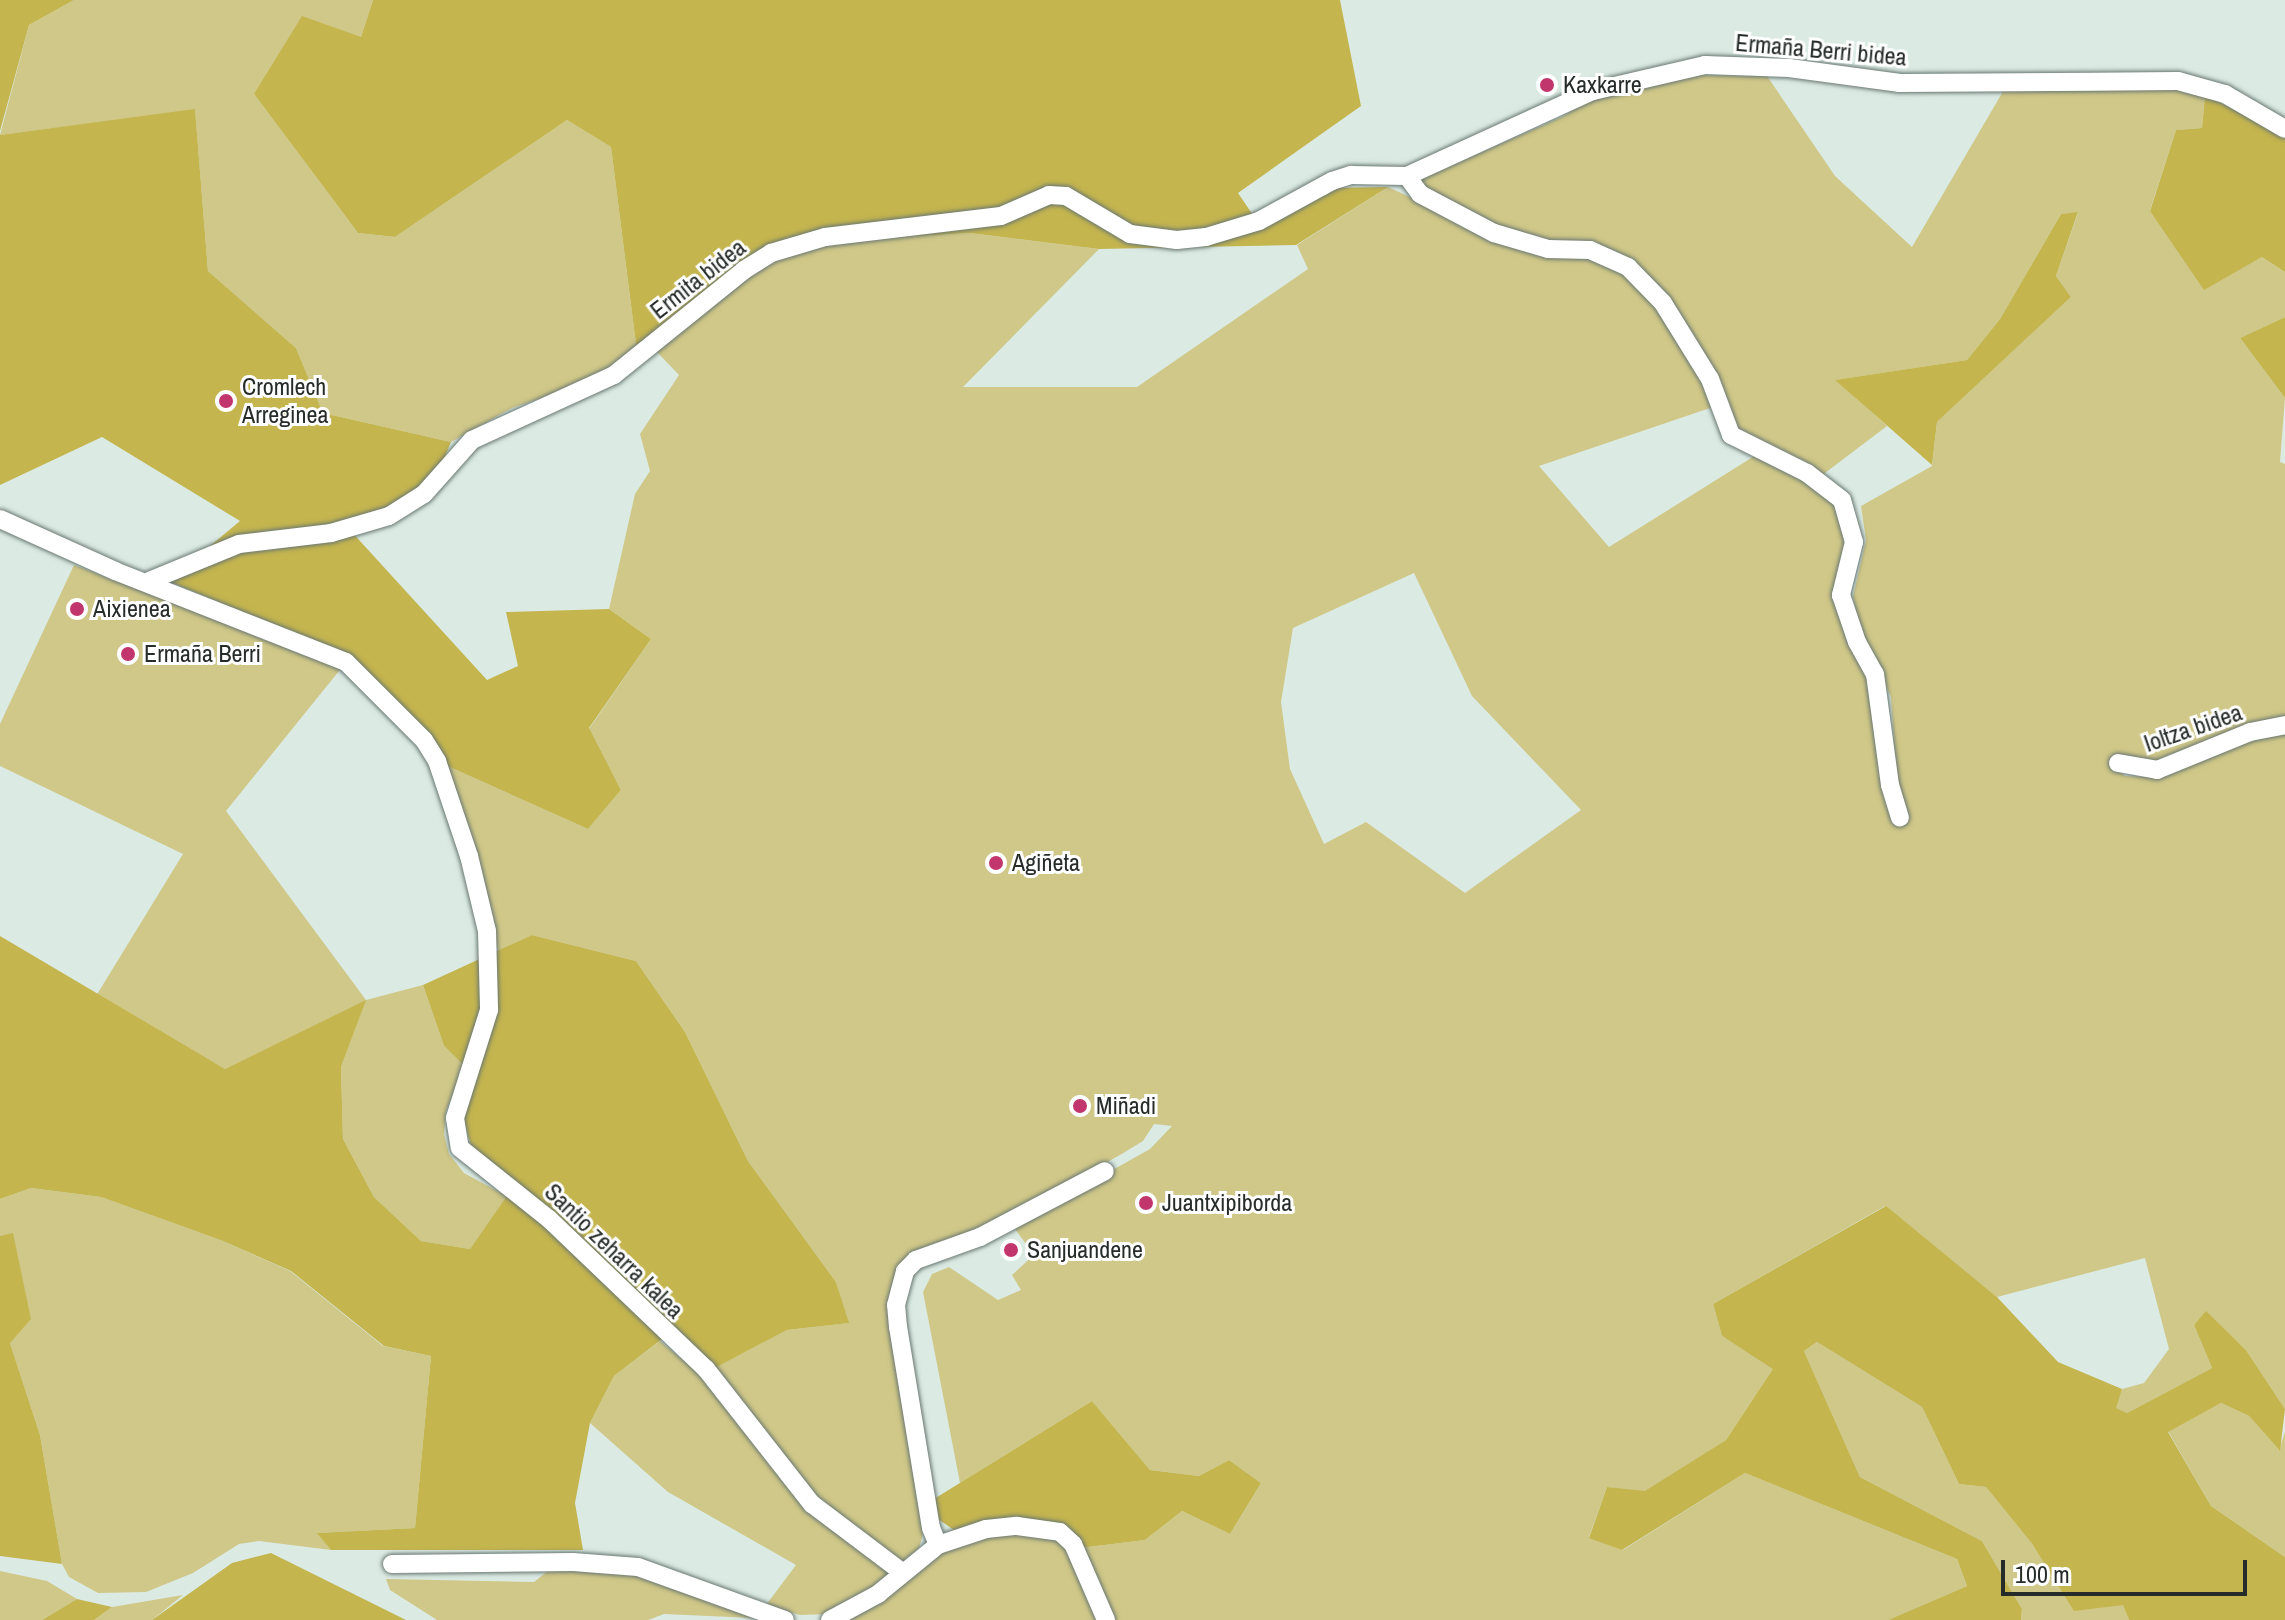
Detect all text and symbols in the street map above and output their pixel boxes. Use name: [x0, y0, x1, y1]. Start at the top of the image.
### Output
street label: Ermaña Berri bidea: [1734, 28, 1908, 72]
place label: Kaxkarre: [1563, 71, 1642, 99]
marker: Kaxkarre: [1538, 76, 1556, 94]
street label: Ermita bidea: [645, 233, 751, 325]
place label: Cromlech Arreginea: [242, 373, 328, 429]
marker: Cromlech Arreginea: [217, 392, 235, 410]
place label: Aixienea: [93, 595, 171, 623]
marker: Aixienea: [68, 600, 86, 618]
place label: Ermaña Berri: [144, 640, 261, 668]
marker: Ermaña Berri: [119, 645, 137, 663]
street label: Ioltza bidea: [2140, 698, 2246, 758]
place label: Agiñeta: [1012, 849, 1080, 877]
marker: Agiñeta: [987, 854, 1005, 872]
place label: Miñadi: [1096, 1092, 1156, 1120]
marker: Miñadi: [1071, 1097, 1089, 1115]
street label: Santio zeharra kalea: [539, 1178, 689, 1324]
place label: Juantxipiborda: [1162, 1189, 1292, 1217]
marker: Juantxipiborda: [1137, 1194, 1155, 1212]
place label: Sanjuandene: [1027, 1236, 1143, 1264]
marker: Sanjuandene: [1002, 1241, 1020, 1259]
scale bar: [2005, 1544, 2251, 1594]
text: 100 m: [2015, 1558, 2070, 1590]

